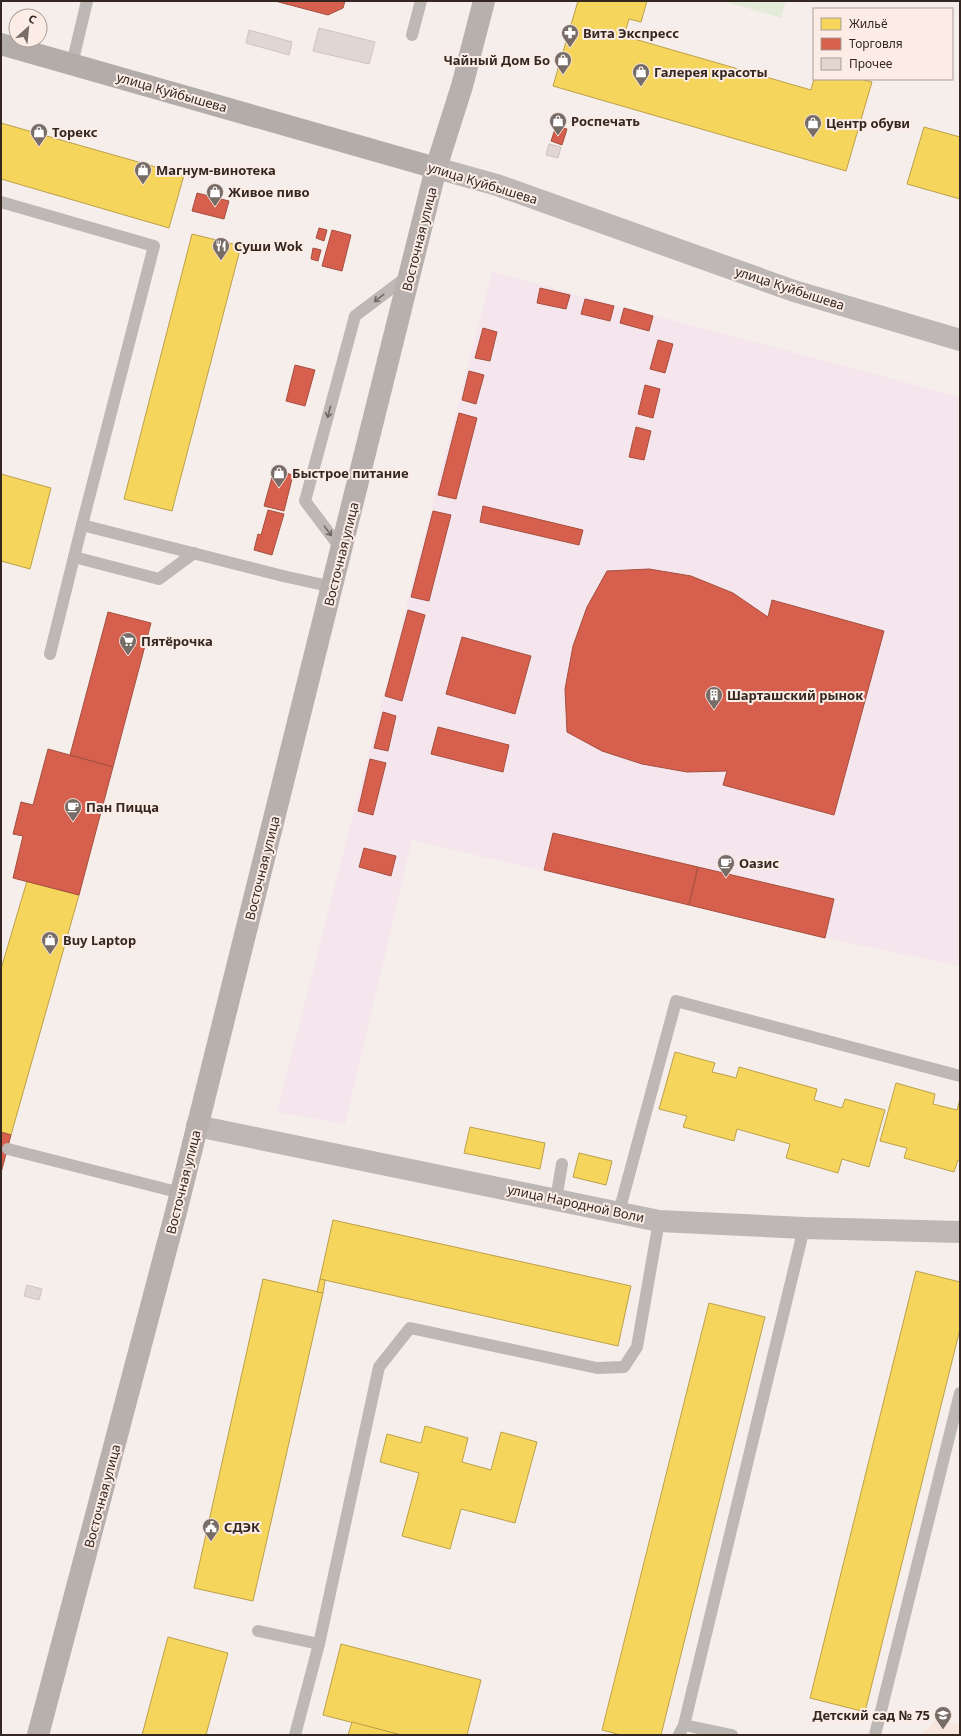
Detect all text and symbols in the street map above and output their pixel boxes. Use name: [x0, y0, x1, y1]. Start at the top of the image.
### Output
north arrow: [8, 8, 48, 48]
legend: [813, 8, 953, 80]
text: С: [26, 10, 39, 27]
text: Жильё: [849, 15, 888, 32]
pharmacy icon: Вита Экспресс: [560, 23, 580, 48]
place label: Вита Экспресс: [583, 24, 679, 42]
text: Торговля: [849, 35, 903, 52]
shop icon: Чайный Дом Бо: [553, 50, 573, 75]
place label: Чайный Дом Бо: [443, 51, 550, 69]
text: Прочее: [849, 55, 893, 72]
shop icon: Галерея красоты: [631, 62, 651, 87]
place label: Галерея красоты: [654, 63, 768, 81]
street label: улица Куйбышева: [115, 68, 229, 116]
shop icon: Роспечать: [548, 111, 568, 136]
place label: Роспечать: [571, 112, 640, 130]
shop icon: Центр обуви: [803, 113, 823, 138]
place label: Центр обуви: [826, 114, 910, 132]
shop icon: Торекс: [29, 122, 49, 147]
place label: Торекс: [52, 123, 98, 141]
street label: улица Куйбышева: [426, 158, 540, 208]
shop icon: Магнум-винотека: [133, 160, 153, 185]
place label: Магнум-винотека: [156, 161, 276, 179]
shop icon: Живое пиво: [205, 182, 225, 207]
place label: Живое пиво: [228, 183, 310, 201]
street label: Восточная улица: [397, 185, 441, 293]
restaurant icon: Суши Wok: [211, 236, 231, 261]
place label: Суши Wok: [234, 237, 304, 255]
street label: улица Куйбышева: [733, 262, 847, 314]
one-way arrow: [374, 294, 385, 302]
one-way arrow: [325, 406, 332, 419]
shop icon: Быстрое питание: [269, 463, 289, 488]
place label: Быстрое питание: [292, 464, 409, 482]
street label: Восточная улица: [319, 500, 363, 608]
one-way arrow: [324, 526, 332, 537]
supermarket icon: Пятёрочка: [118, 631, 138, 656]
place label: Пятёрочка: [141, 632, 213, 650]
building icon: Шарташский рынок: [704, 685, 724, 710]
place label: Шарташский рынок: [727, 686, 863, 704]
cafe icon: Пан Пицца: [63, 797, 83, 822]
place label: Пан Пицца: [86, 798, 159, 816]
street label: Восточная улица: [240, 814, 284, 922]
cafe icon: Оазис: [716, 853, 736, 878]
place label: Оазис: [739, 854, 779, 872]
shop icon: Buy Laptop: [40, 930, 60, 955]
place label: Buy Laptop: [63, 931, 136, 949]
street label: Восточная улица: [161, 1128, 205, 1236]
street label: улица Народной Воли: [506, 1180, 646, 1226]
street label: Восточная улица: [79, 1442, 125, 1550]
public building icon: СДЭК: [201, 1517, 221, 1542]
place label: СДЭК: [224, 1518, 260, 1536]
school or university icon: Детский сад № 75: [933, 1705, 953, 1730]
place label: Детский сад № 75: [812, 1706, 930, 1724]

